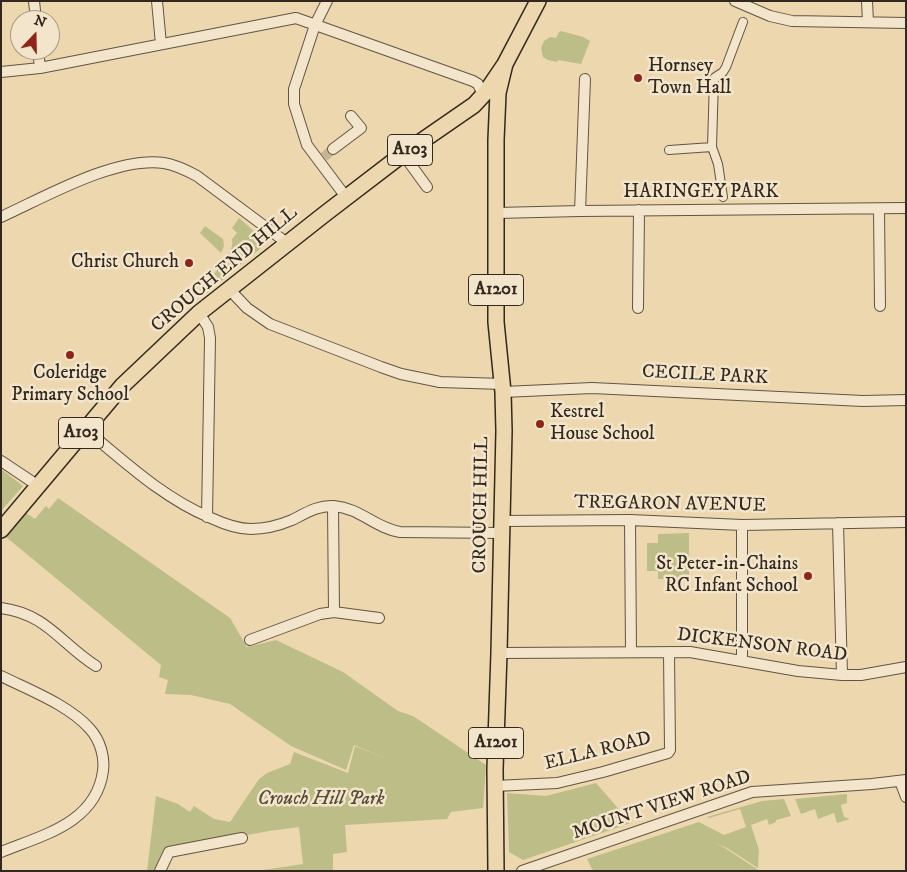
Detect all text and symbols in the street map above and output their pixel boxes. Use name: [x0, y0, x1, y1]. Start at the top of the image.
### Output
north arrow: [10, 10, 60, 60]
text: N: [31, 11, 49, 32]
place label: Hornsey Town Hall: [648, 56, 731, 100]
marker: Hornsey Town Hall: [632, 72, 644, 84]
road number: A103: [388, 134, 432, 166]
street label: HARINGEY PARK: [623, 182, 779, 204]
street label: CROUCH END HILL: [147, 202, 303, 338]
place label: Christ Church: [71, 252, 179, 274]
marker: Christ Church: [183, 257, 195, 269]
road number: A1201: [468, 274, 524, 306]
marker: Coleridge Primary School: [64, 349, 76, 361]
street label: CECILE PARK: [641, 361, 769, 391]
place label: Coleridge Primary School: [11, 363, 129, 407]
place label: Kestrel House School: [550, 402, 655, 446]
road number: A103: [58, 418, 104, 448]
marker: Kestrel House School: [534, 418, 546, 430]
street label: CROUCH HILL: [469, 436, 495, 574]
street label: TREGARON AVENUE: [574, 492, 766, 518]
place label: St Peter-in-Chains RC Infant School: [656, 554, 798, 598]
marker: St Peter-in-Chains RC Infant School: [802, 570, 814, 582]
street label: DICKENSON ROAD: [676, 624, 848, 668]
road number: A1201: [468, 728, 524, 758]
street label: ELLA ROAD: [542, 728, 654, 776]
street label: MOUNT VIEW ROAD: [570, 766, 754, 846]
park label: Crouch Hill Park: [257, 789, 385, 811]

